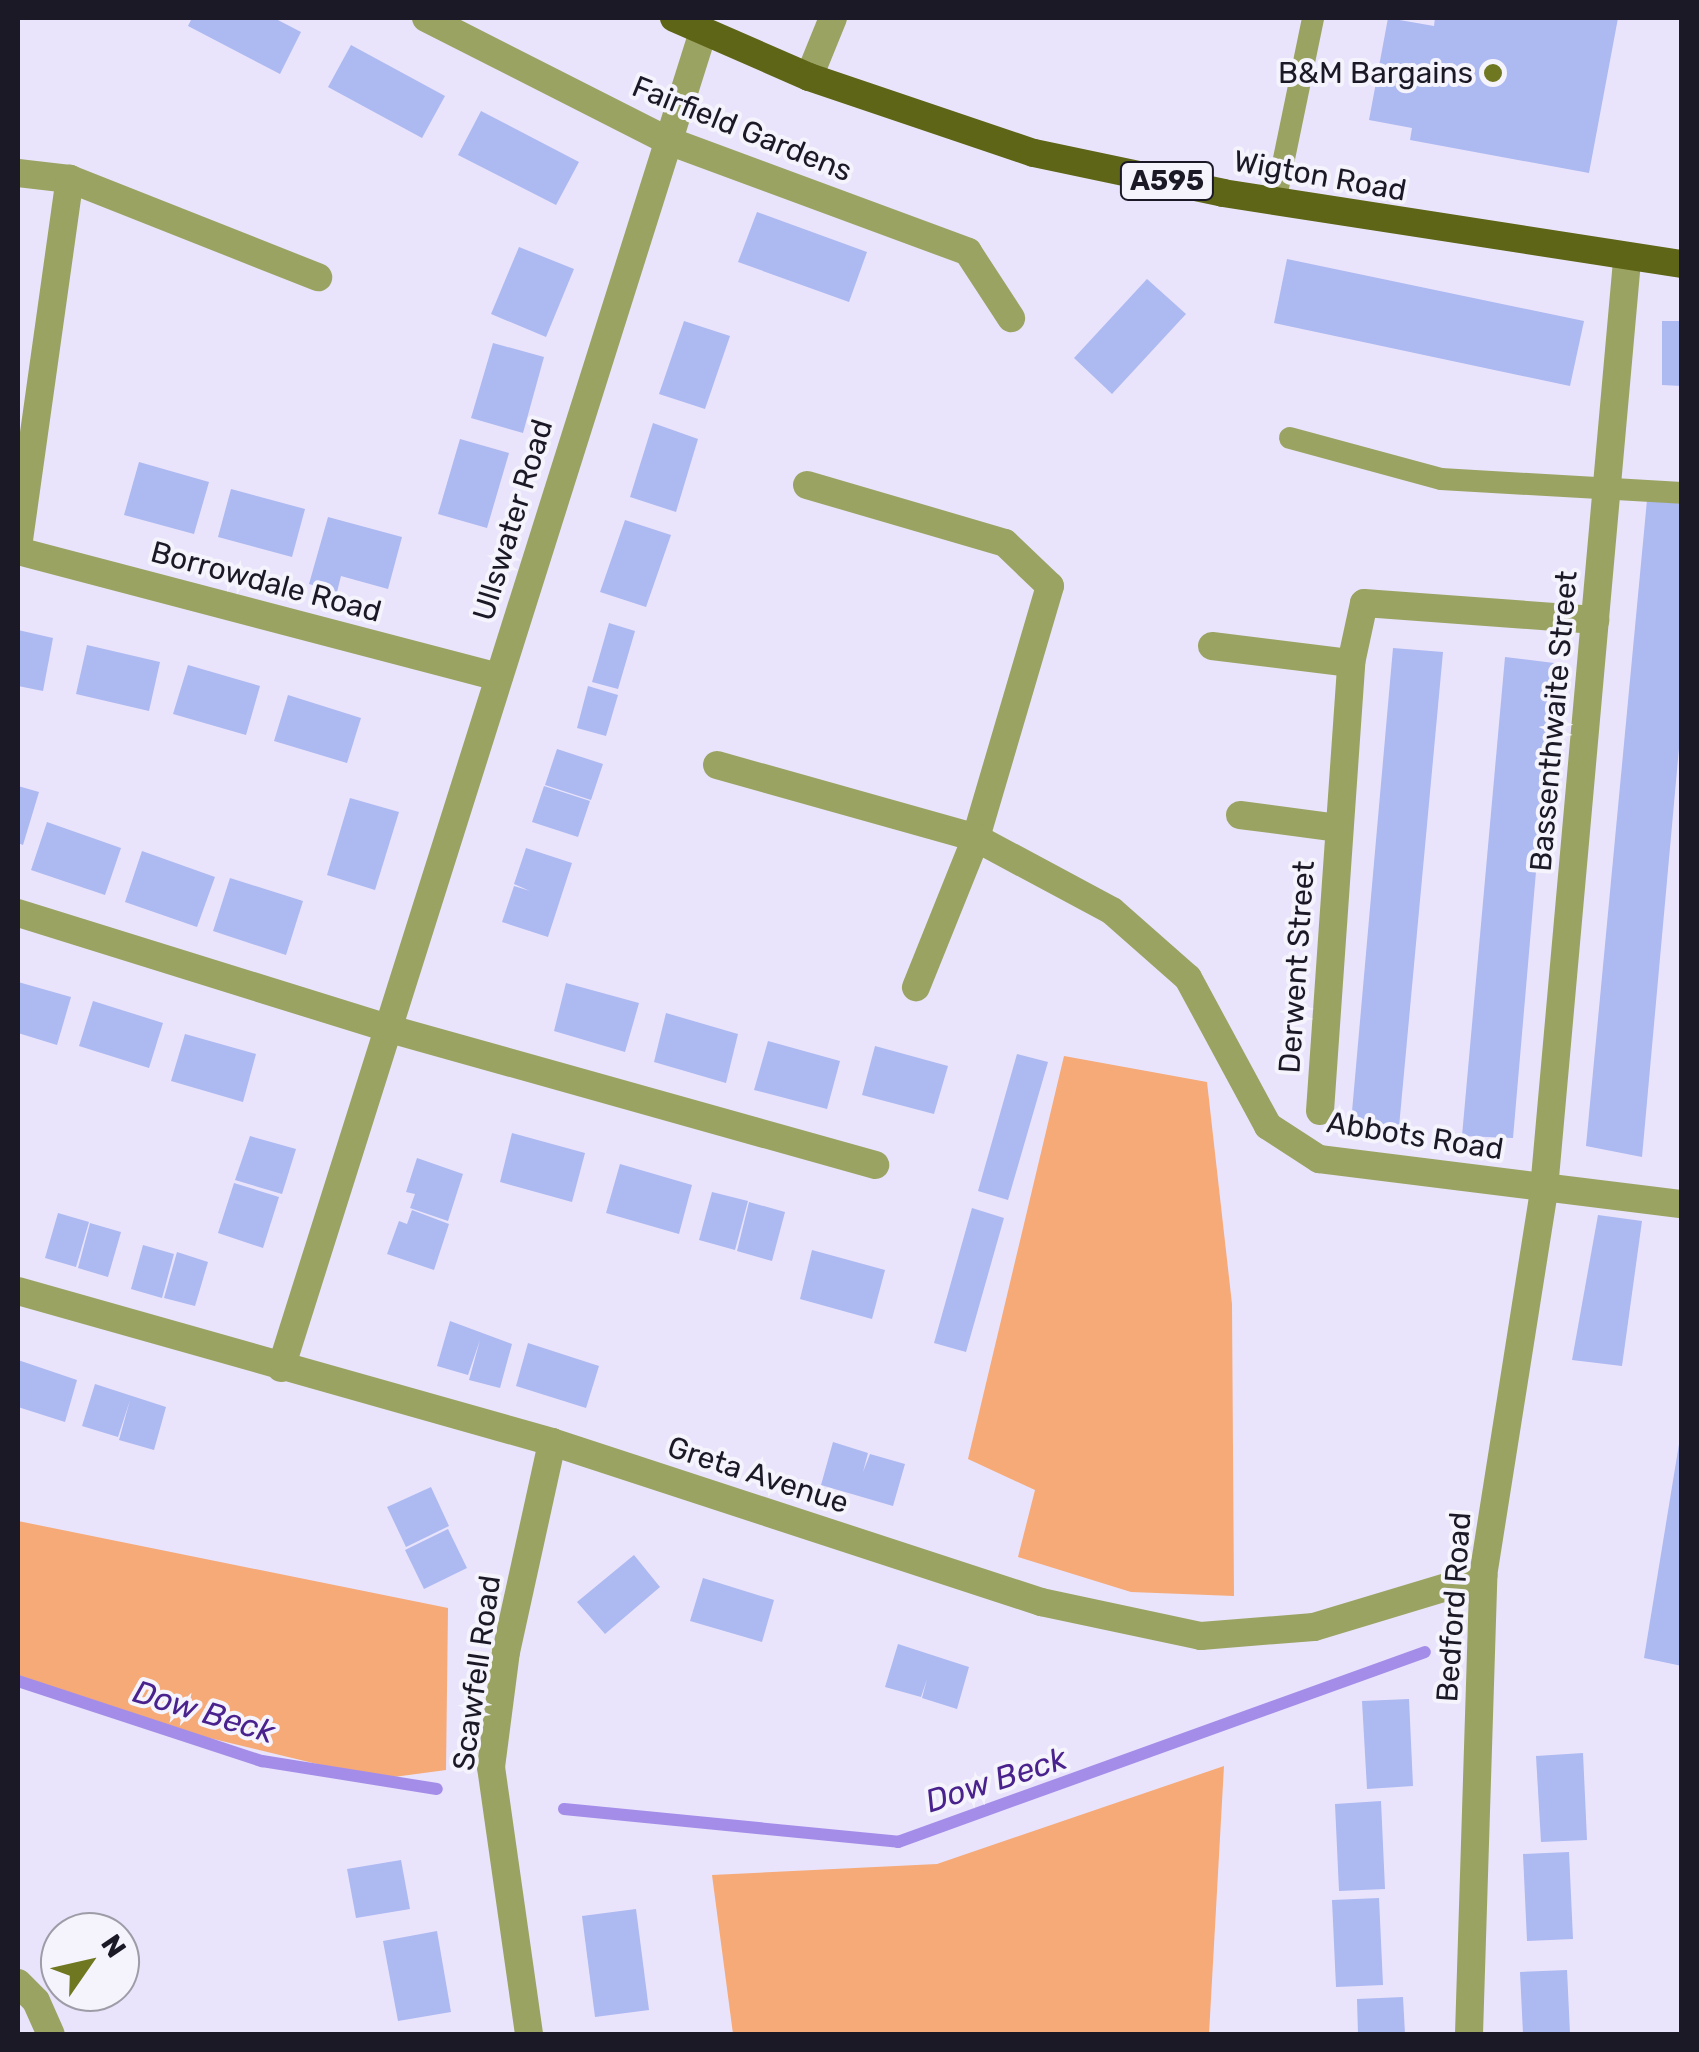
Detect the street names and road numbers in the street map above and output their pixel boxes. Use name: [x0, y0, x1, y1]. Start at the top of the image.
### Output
street label: Fairfield Gardens: [627, 69, 857, 189]
street label: Wigton Road: [1231, 143, 1409, 209]
road number: A595: [1120, 158, 1214, 204]
street label: Ullswater Road: [465, 415, 561, 625]
street label: Borrowdale Road: [147, 534, 385, 630]
street label: Bassenthwaite Street: [1523, 569, 1585, 873]
street label: Derwent Street: [1272, 859, 1322, 1075]
street label: Abbots Road: [1324, 1104, 1506, 1168]
street label: Greta Avenue: [663, 1429, 853, 1521]
street label: Bedford Road: [1429, 1511, 1479, 1703]
street label: Scawfell Road: [445, 1573, 509, 1773]

